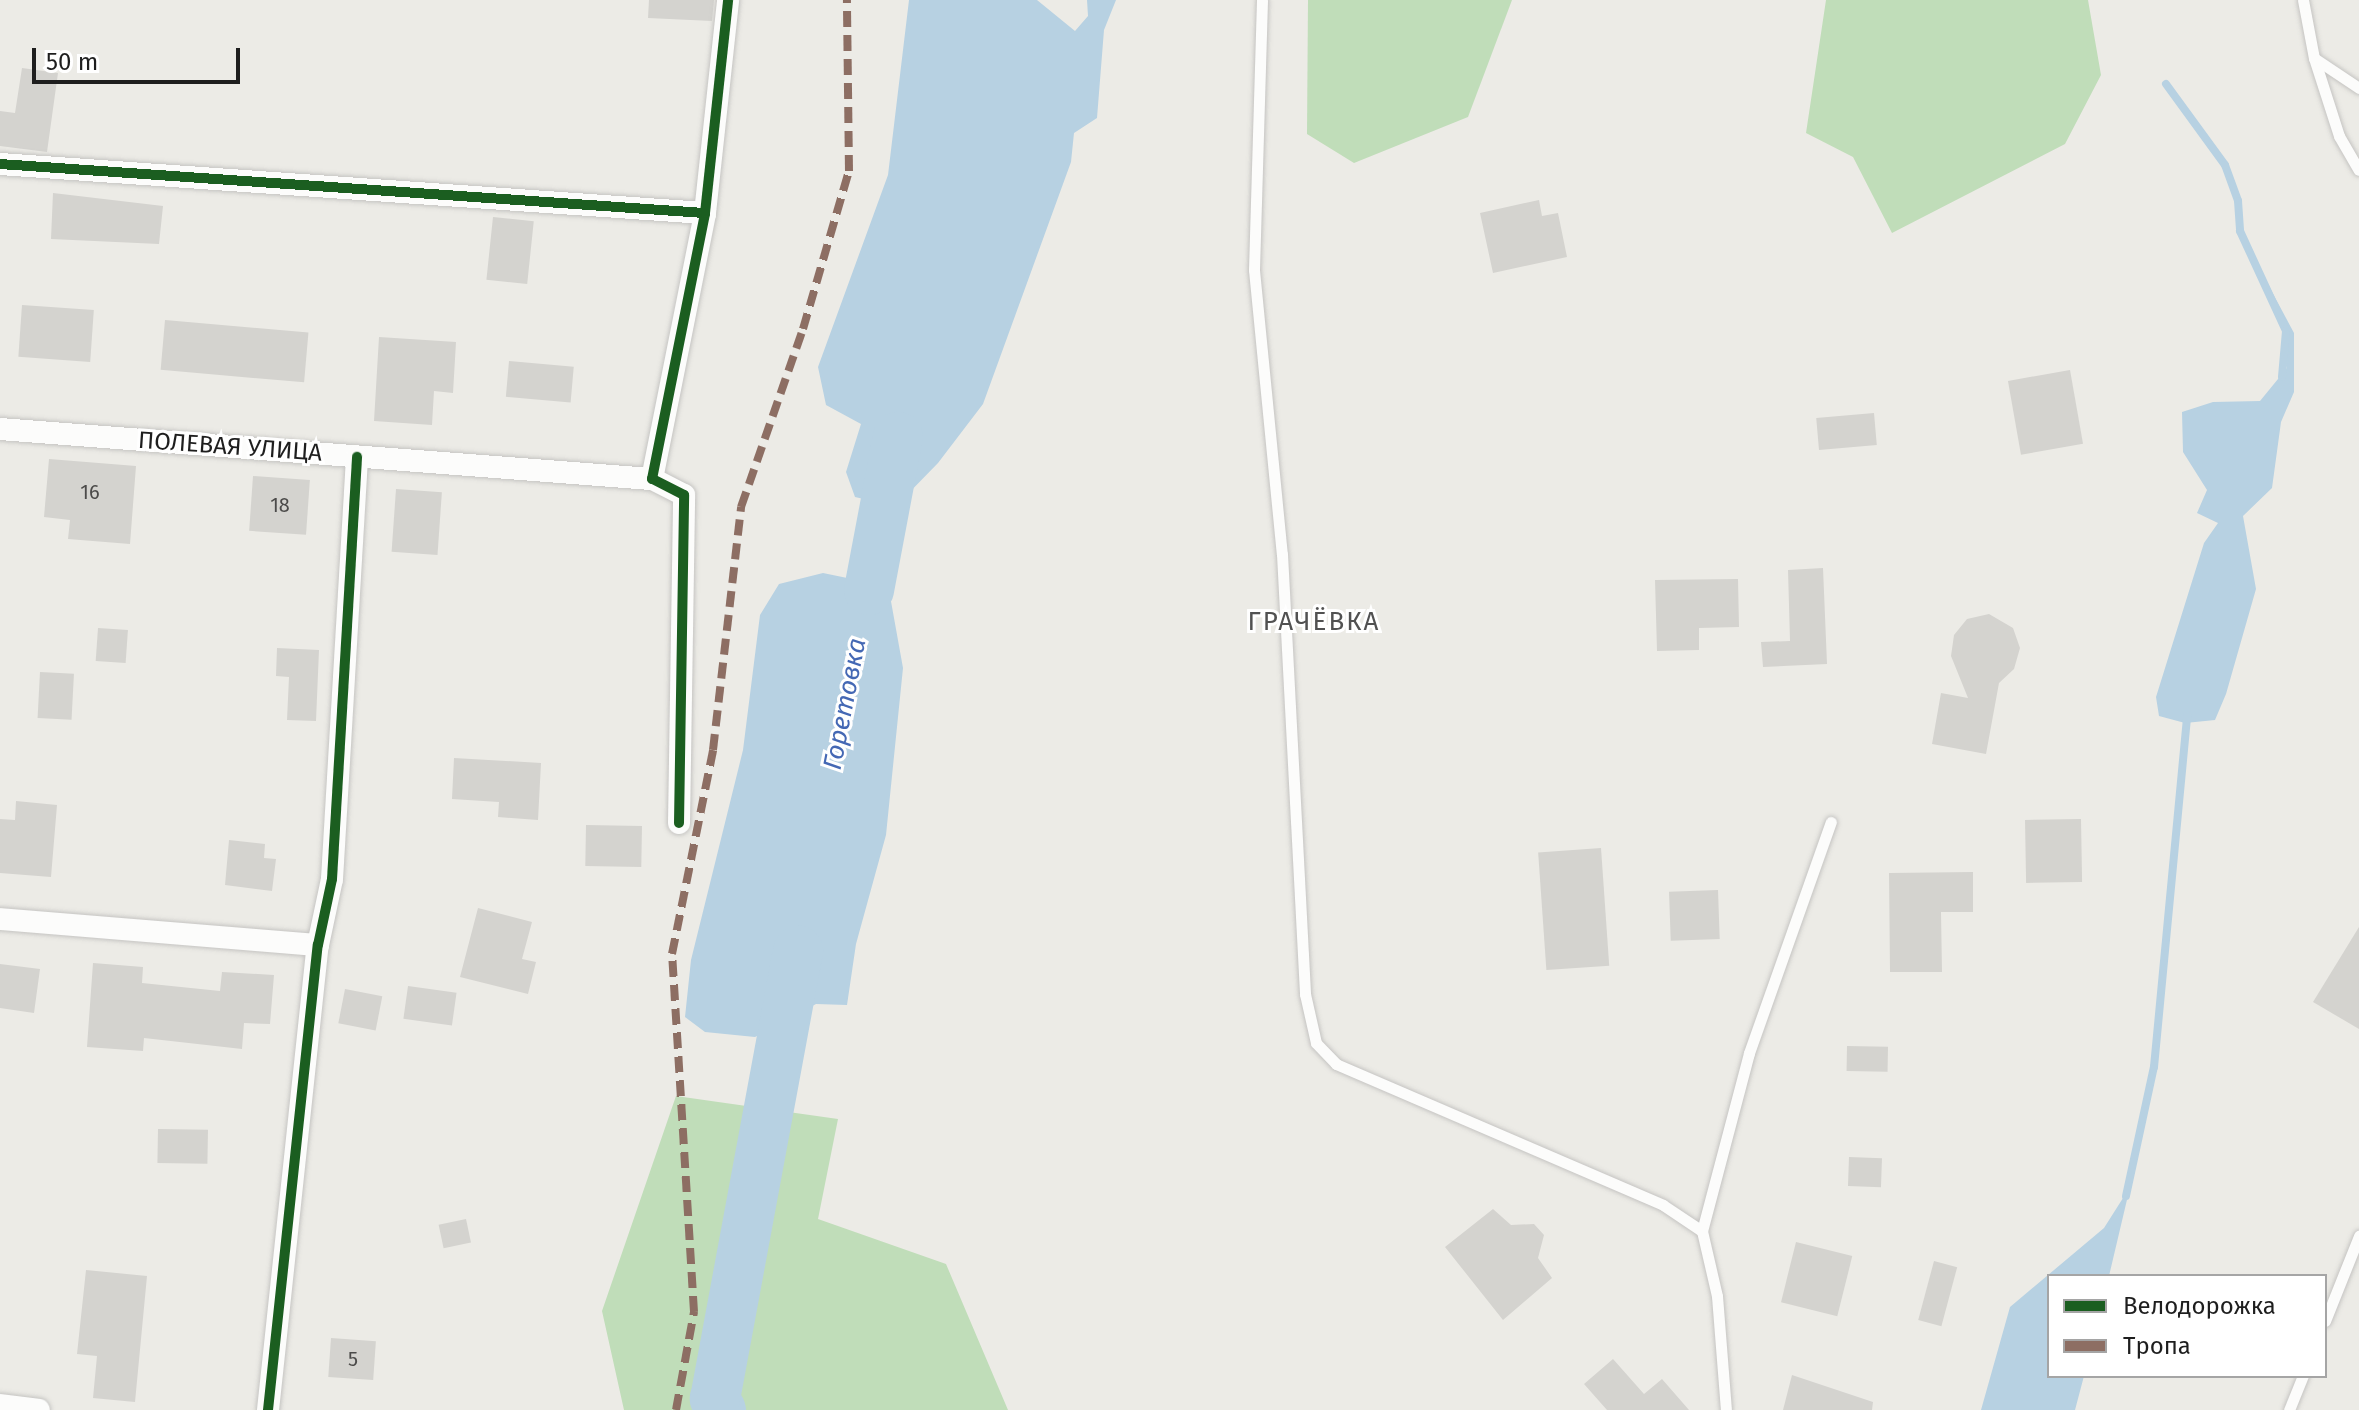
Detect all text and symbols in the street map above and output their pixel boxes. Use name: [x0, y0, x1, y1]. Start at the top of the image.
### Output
scale bar: [36, 32, 244, 82]
text: 50 m: [46, 48, 98, 76]
street label: ПОЛЕВАЯ УЛИЦА: [137, 426, 323, 468]
house number: 16: [80, 480, 100, 504]
house number: 18: [270, 493, 290, 517]
district label: ГРАЧЁВКА: [1248, 606, 1380, 638]
water label: Горетовка: [817, 636, 873, 772]
legend: [2047, 1274, 2327, 1378]
text: Велодорожка: [2123, 1292, 2276, 1320]
text: Тропа: [2123, 1332, 2191, 1360]
house number: 5: [348, 1347, 358, 1371]

